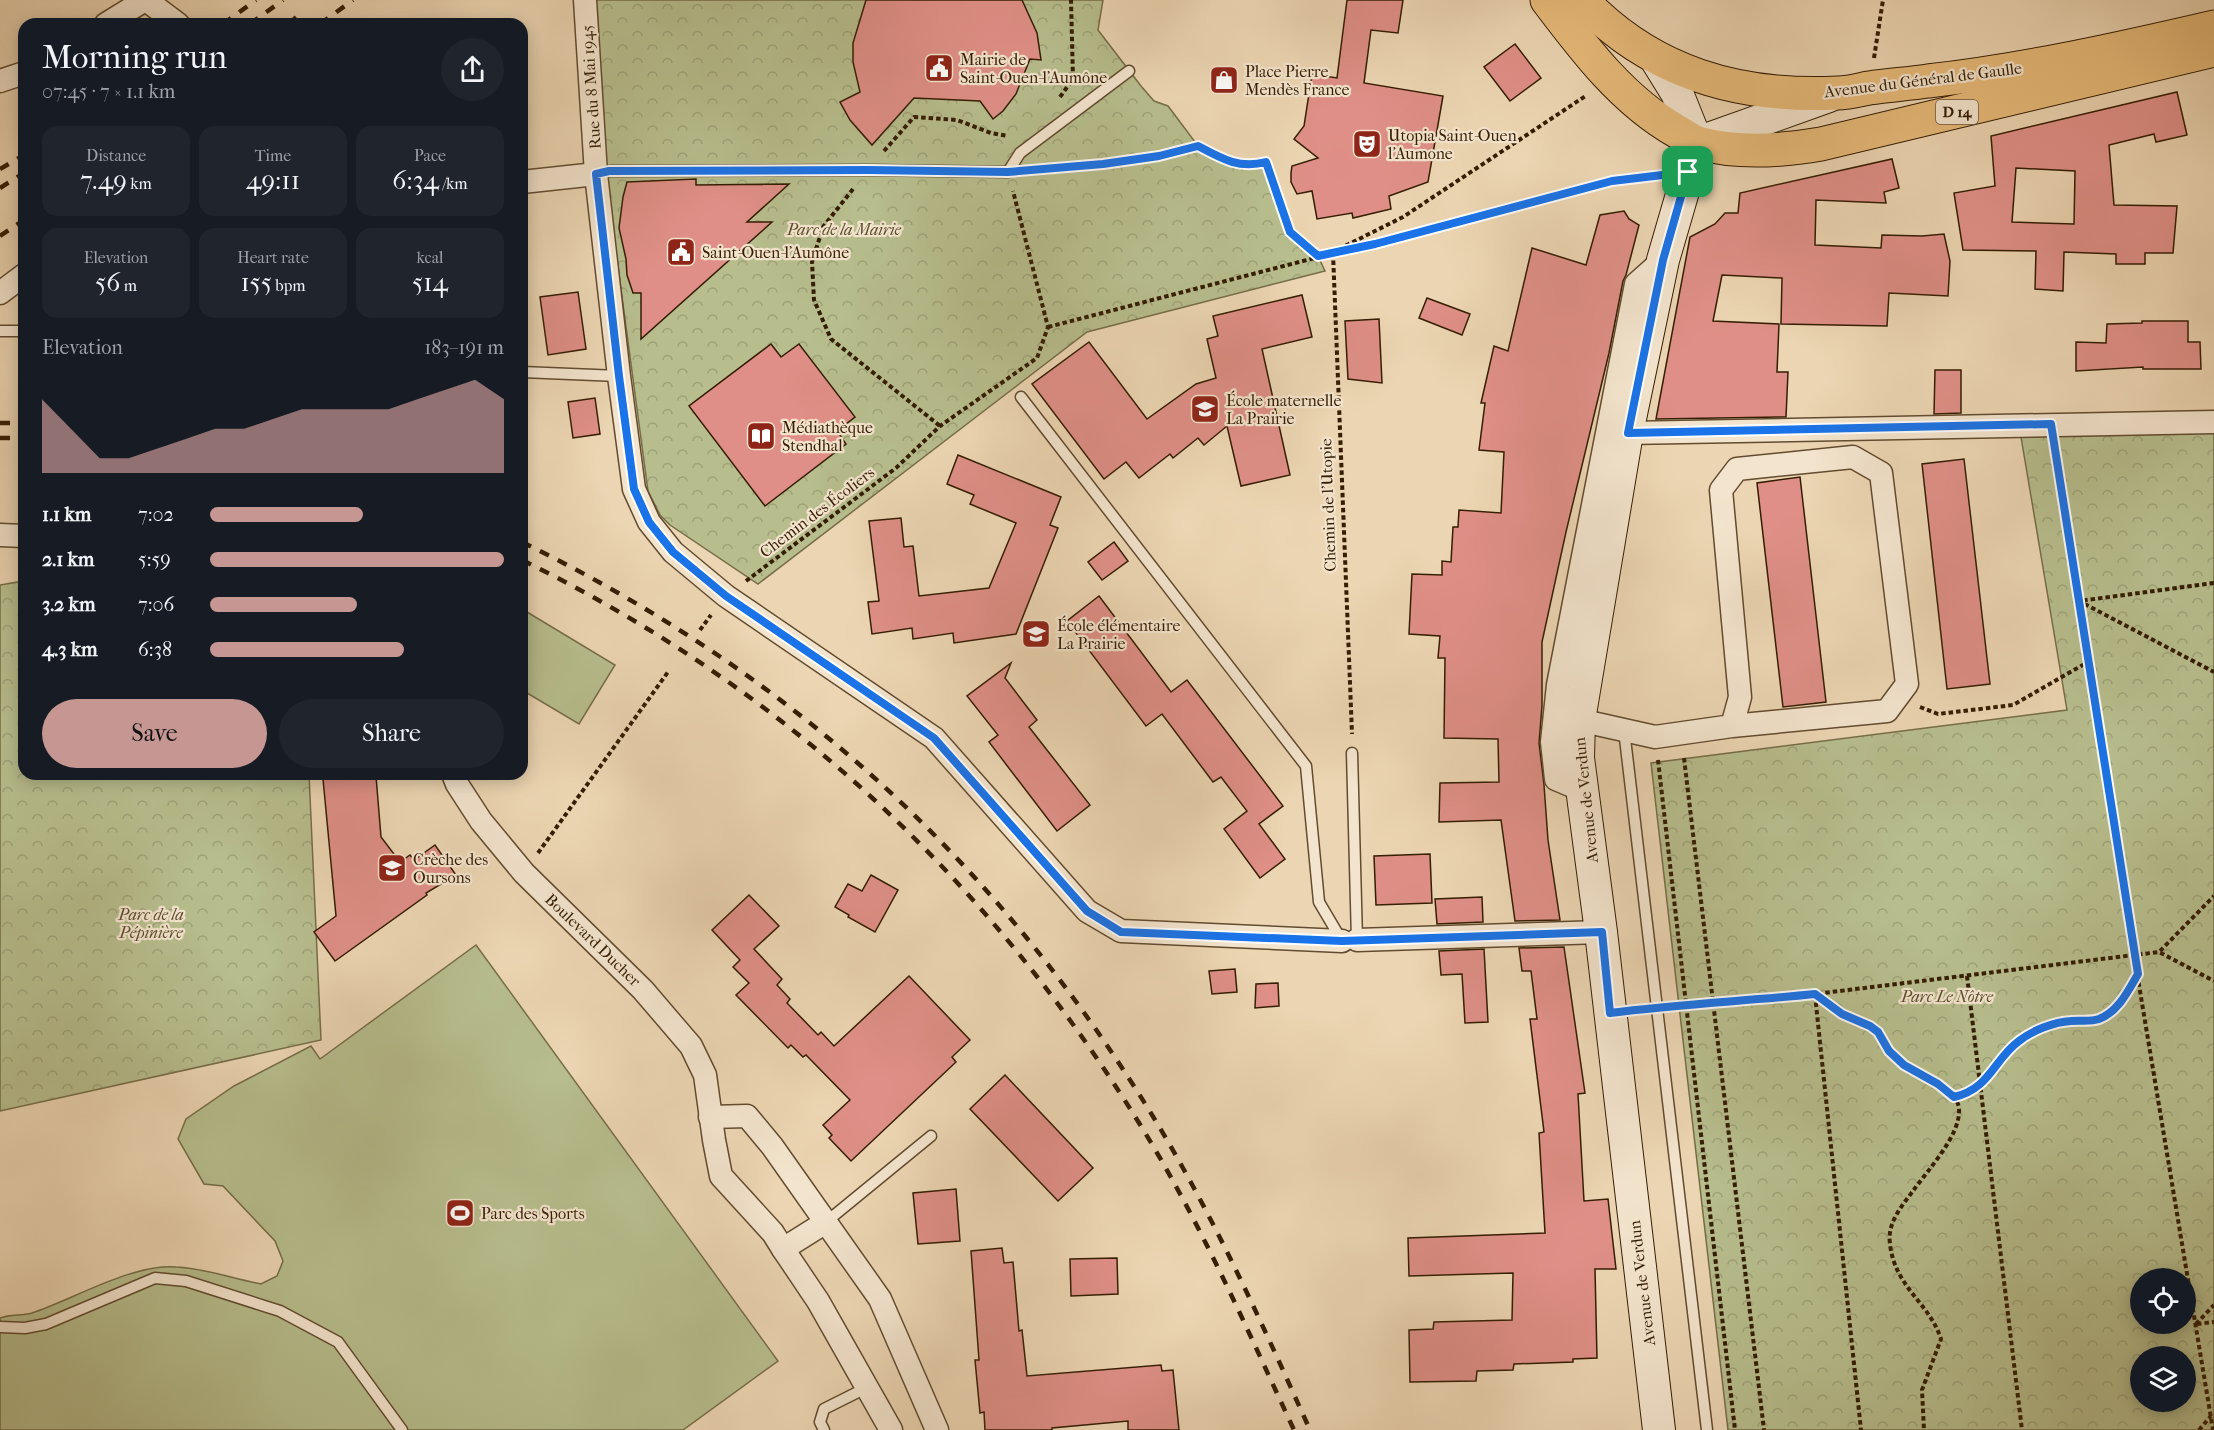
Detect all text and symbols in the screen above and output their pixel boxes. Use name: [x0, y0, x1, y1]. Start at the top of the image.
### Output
street label: Rue du 8 Mai 1945: [577, 24, 605, 150]
text: Morning run: [42, 38, 227, 77]
button: share: [441, 38, 504, 101]
place label: Mairie de Saint-Ouen-l'Aumône: [960, 50, 1107, 87]
public building icon: Mairie de Saint-Ouen-l'Aumône: [923, 52, 955, 84]
street label: Avenue du Général de Gaulle: [1822, 58, 2023, 102]
place label: Place Pierre Mendès France: [1245, 62, 1350, 99]
shop icon: Place Pierre Mendès France: [1208, 64, 1240, 96]
text: 07:45 · 7 × 1.1 km: [42, 80, 175, 103]
road number: D 14: [1936, 100, 1978, 124]
place label: Utopia Saint-Ouen l'Aumone: [1387, 126, 1517, 163]
theatre icon: Utopia Saint-Ouen l'Aumone: [1351, 128, 1383, 160]
text: Distance: [86, 146, 146, 165]
text: Time: [255, 146, 291, 165]
text: Pace: [414, 146, 446, 165]
pin: [1662, 146, 1713, 197]
icon: arrive: [1671, 155, 1704, 188]
text: 7.49: [80, 165, 127, 196]
text: 49:11: [246, 165, 300, 196]
text: 6:34: [392, 165, 439, 196]
text: km: [127, 174, 152, 193]
text: /km: [439, 174, 468, 193]
park label: Parc de la Mairie: [786, 220, 902, 239]
public building icon: Saint-Ouen-l'Aumône: [665, 236, 697, 268]
place label: Saint-Ouen-l'Aumône: [702, 243, 849, 262]
text: Elevation: [84, 248, 148, 267]
text: Heart rate: [237, 248, 309, 267]
text: kcal: [417, 248, 443, 267]
text: 56: [95, 267, 120, 298]
text: 155: [240, 267, 272, 298]
text: 514: [412, 267, 448, 298]
text: m: [120, 276, 137, 295]
text: bpm: [272, 276, 306, 295]
text: Elevation: [42, 336, 123, 359]
text: 183–191 m: [424, 336, 504, 359]
place label: École maternelle La Prairie: [1226, 390, 1341, 428]
school or university icon: École maternelle La Prairie: [1189, 393, 1221, 425]
place label: Médiathèque Stendhal: [782, 418, 873, 455]
library icon: Médiathèque Stendhal: [745, 420, 777, 452]
street label: Chemin de l'Utopie: [1316, 438, 1340, 572]
street label: Chemin des Écoliers: [755, 462, 878, 561]
text: 1.1 km: [42, 503, 91, 526]
text: 7:02: [138, 503, 174, 526]
text: 2.1 km: [42, 548, 95, 571]
text: 5:59: [138, 548, 171, 571]
text: 3.2 km: [42, 593, 96, 616]
text: 7:06: [138, 593, 174, 616]
place label: École élémentaire La Prairie: [1057, 615, 1180, 653]
school or university icon: École élémentaire La Prairie: [1020, 618, 1052, 650]
text: 4.3 km: [42, 638, 98, 661]
text: 6:38: [138, 638, 172, 661]
button: Save: [42, 699, 267, 768]
button: Share: [279, 699, 504, 768]
street label: Avenue de Verdun: [1570, 736, 1602, 865]
place label: Crèche des Oursons: [413, 850, 488, 887]
school or university icon: Crèche des Oursons: [376, 852, 408, 884]
street label: Boulevard Ducher: [541, 890, 645, 990]
park label: Parc de la Pépinière: [117, 905, 184, 942]
park label: Parc Le Nôtre: [1900, 987, 1993, 1006]
sports icon: Parc des Sports: [444, 1197, 476, 1229]
place label: Parc des Sports: [481, 1204, 585, 1223]
street label: Avenue de Verdun: [1625, 1219, 1659, 1348]
map controls: [2130, 1268, 2196, 1412]
button: locate: [2130, 1268, 2196, 1334]
button: layers: [2130, 1346, 2196, 1412]

